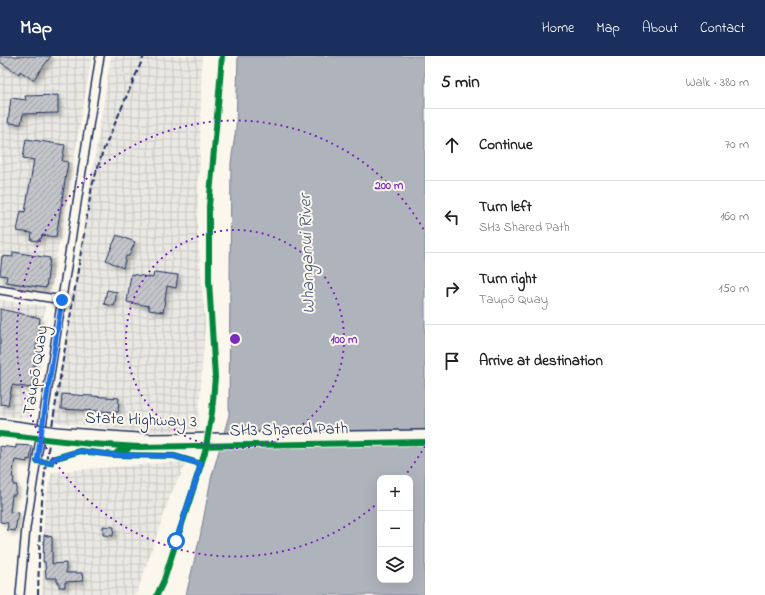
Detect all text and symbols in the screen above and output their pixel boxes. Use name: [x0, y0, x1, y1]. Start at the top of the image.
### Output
text: Map: [20, 15, 52, 42]
text: Home: [542, 18, 574, 39]
text: Map: [596, 18, 620, 39]
text: About: [642, 18, 678, 39]
text: Contact: [700, 18, 745, 39]
text: 5 min: [441, 70, 480, 95]
text: Walk · 380 m: [686, 73, 749, 92]
icon: ahead: [441, 134, 463, 156]
text: Continue: [479, 134, 533, 156]
text: 70 m: [725, 135, 749, 154]
text: 200 m: [374, 177, 404, 195]
water label: Whanganui River: [293, 191, 323, 314]
text: Turn left: [479, 196, 532, 218]
icon: left: [441, 206, 463, 228]
text: 160 m: [720, 207, 749, 226]
text: SH3 Shared Path: [479, 218, 570, 237]
text: Turn right: [479, 268, 537, 290]
icon: right: [441, 278, 463, 300]
text: 150 m: [718, 279, 749, 298]
text: Taupō Quay: [479, 290, 548, 309]
route end: [53, 291, 71, 309]
street label: Taupō Quay: [17, 324, 56, 417]
text: 100 m: [331, 331, 358, 349]
centre of rings: [228, 332, 242, 346]
icon: arrive: [441, 350, 463, 372]
text: Arrive at destination: [479, 350, 603, 372]
street label: State Highway 3: [84, 406, 198, 436]
street label: SH3 Shared Path: [229, 416, 349, 444]
map controls: [377, 475, 413, 583]
button: +: [377, 475, 413, 511]
button: −: [377, 511, 413, 547]
route start: [167, 532, 185, 550]
button: layers: [377, 547, 413, 583]

